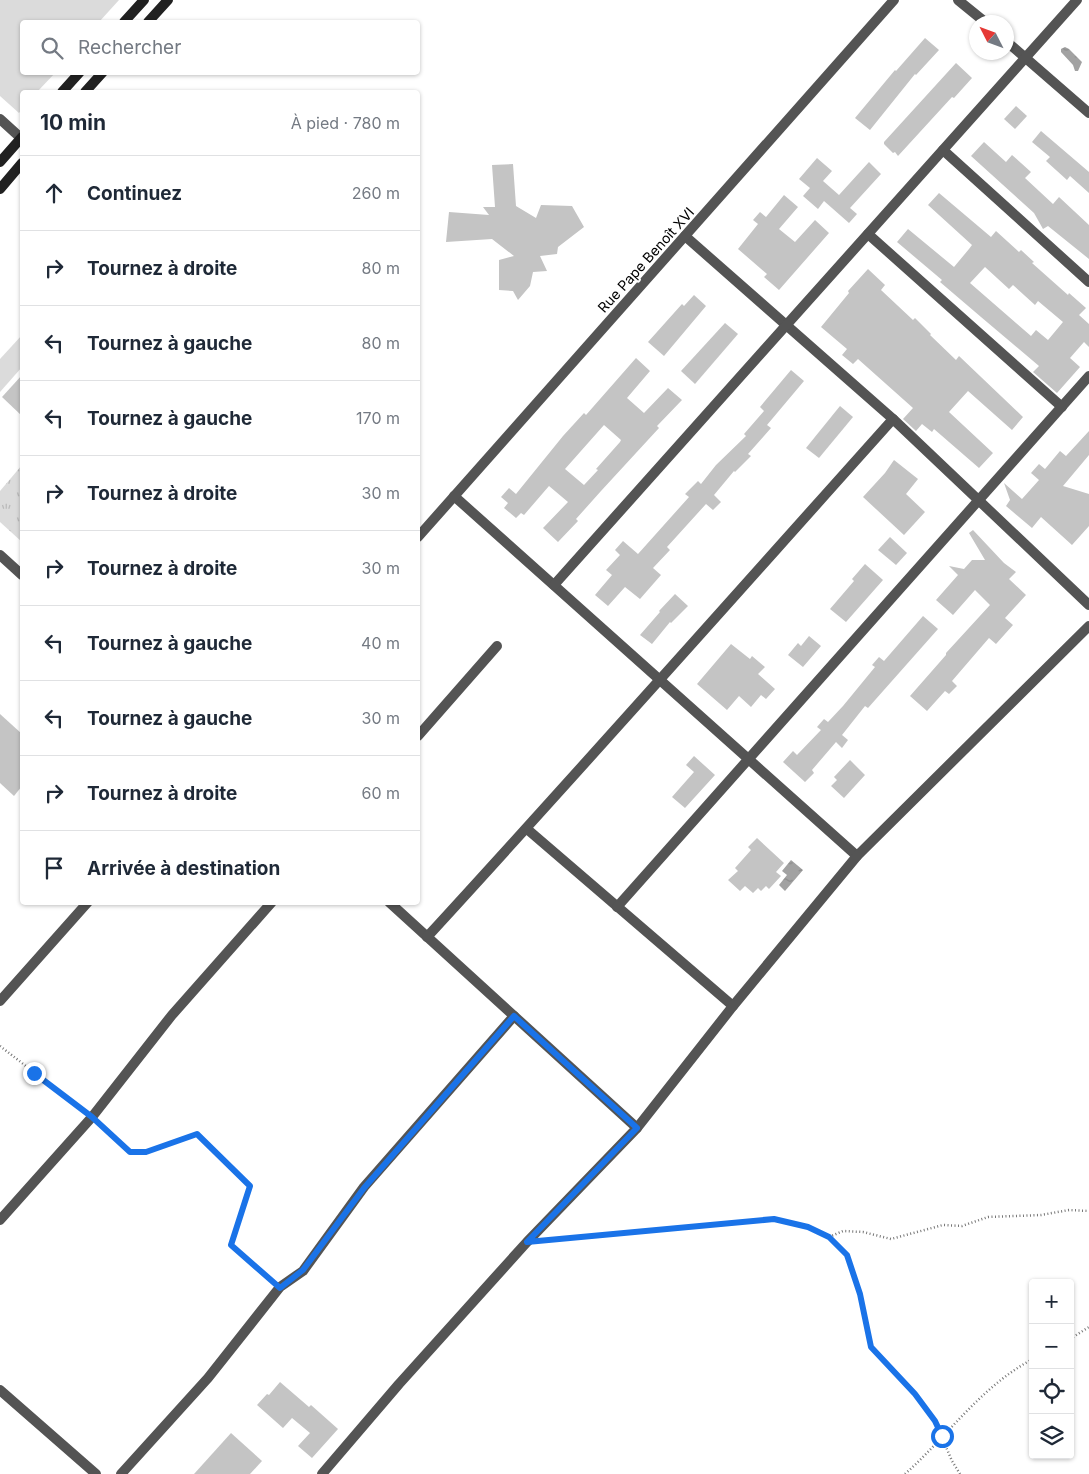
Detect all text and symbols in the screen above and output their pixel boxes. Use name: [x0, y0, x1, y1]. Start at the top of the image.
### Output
north arrow: [969, 15, 1014, 60]
search box: [20, 20, 420, 75]
icon: search: [38, 34, 66, 62]
text: Rechercher: [78, 36, 181, 59]
text: 10 min: [40, 110, 106, 135]
text: À pied · 780 m: [291, 113, 400, 133]
icon: ahead: [40, 179, 68, 207]
text: Continuez: [87, 182, 182, 205]
text: 260 m: [352, 183, 400, 203]
street label: Rue Pape Benoît XVI: [594, 204, 697, 316]
icon: right: [40, 254, 68, 282]
text: Tournez à droite: [87, 257, 237, 280]
text: 80 m: [361, 258, 400, 278]
icon: left: [40, 329, 68, 357]
text: Tournez à gauche: [87, 332, 252, 355]
text: 80 m: [361, 333, 400, 353]
icon: left: [40, 404, 68, 432]
text: Tournez à gauche: [87, 407, 252, 430]
text: 170 m: [356, 408, 400, 428]
icon: right: [40, 479, 68, 507]
text: Tournez à droite: [87, 482, 237, 505]
text: 30 m: [362, 483, 400, 503]
icon: right: [40, 554, 68, 582]
text: Tournez à droite: [87, 557, 237, 580]
text: 30 m: [362, 558, 400, 578]
icon: left: [40, 629, 68, 657]
text: Tournez à gauche: [87, 632, 252, 655]
text: 40 m: [361, 633, 400, 653]
icon: left: [40, 704, 68, 732]
text: Tournez à gauche: [87, 707, 252, 730]
text: 30 m: [362, 708, 400, 728]
icon: right: [40, 779, 68, 807]
text: Tournez à droite: [87, 782, 237, 805]
text: 60 m: [361, 783, 400, 803]
icon: arrive: [40, 854, 68, 882]
text: Arrivée à destination: [87, 857, 280, 880]
route end: [23, 1062, 46, 1085]
map controls: [1029, 1279, 1074, 1459]
button: +: [1029, 1279, 1074, 1324]
button: −: [1029, 1324, 1074, 1369]
button: locate: [1029, 1369, 1074, 1414]
button: layers: [1029, 1414, 1074, 1459]
route start: [931, 1425, 954, 1448]

